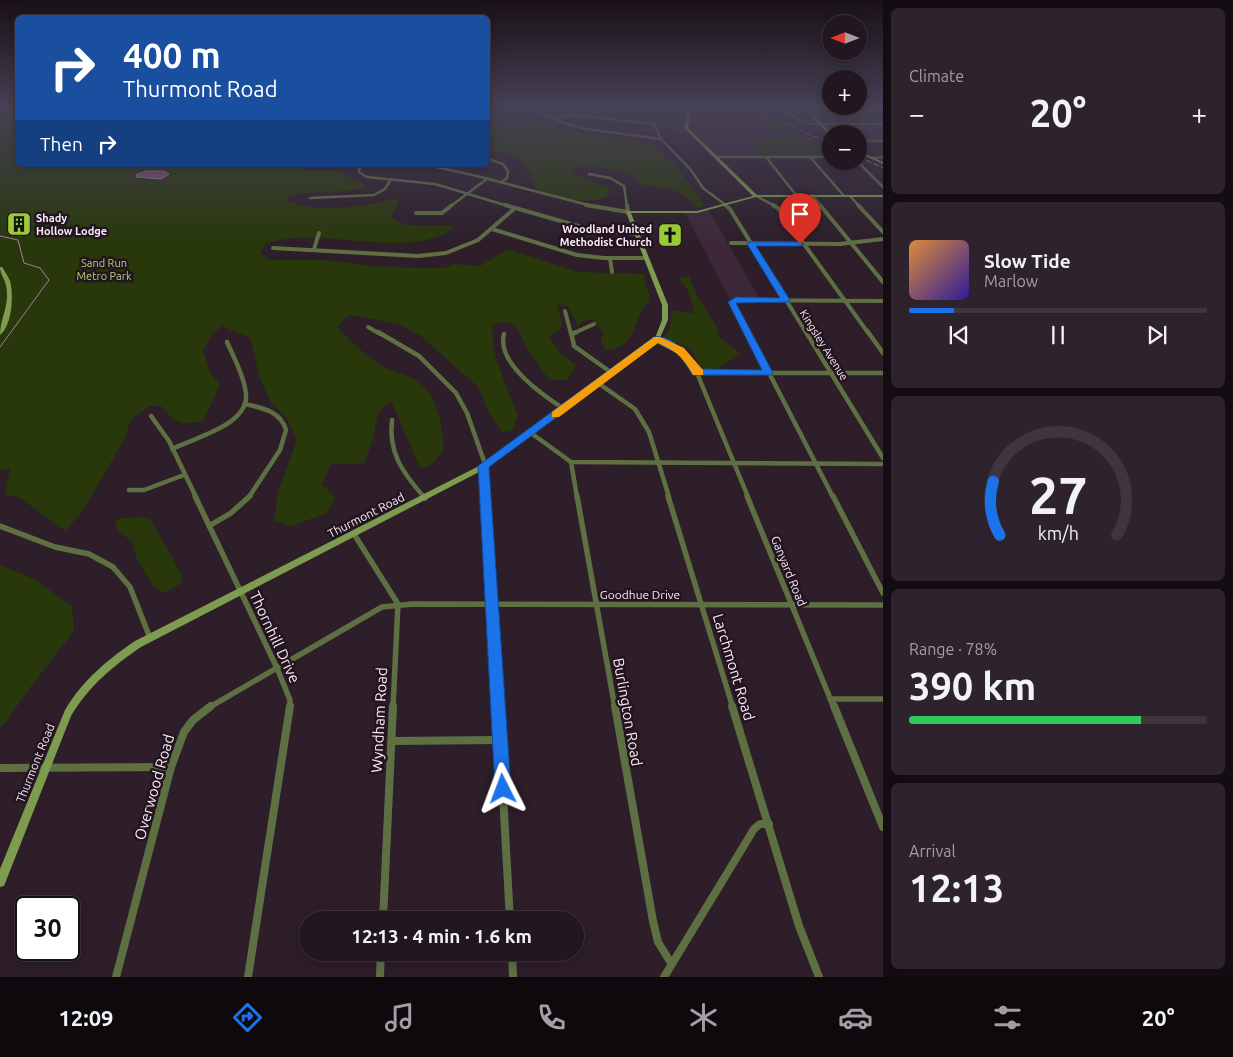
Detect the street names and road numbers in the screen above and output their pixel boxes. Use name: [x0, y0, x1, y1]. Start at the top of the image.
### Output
street label: Kingsley Avenue: [797, 308, 851, 382]
street label: Thurmont Road: [326, 490, 406, 540]
street label: Ganyard Road: [769, 534, 809, 608]
street label: Goodhue Drive: [600, 588, 680, 601]
street label: Thornhill Drive: [246, 589, 304, 685]
street label: Larchmont Road: [710, 612, 758, 722]
street label: Burlington Road: [610, 656, 646, 768]
street label: Wyndham Road: [368, 667, 390, 773]
street label: Thurmont Road: [13, 721, 57, 805]
street label: Overwood Road: [131, 732, 177, 842]

